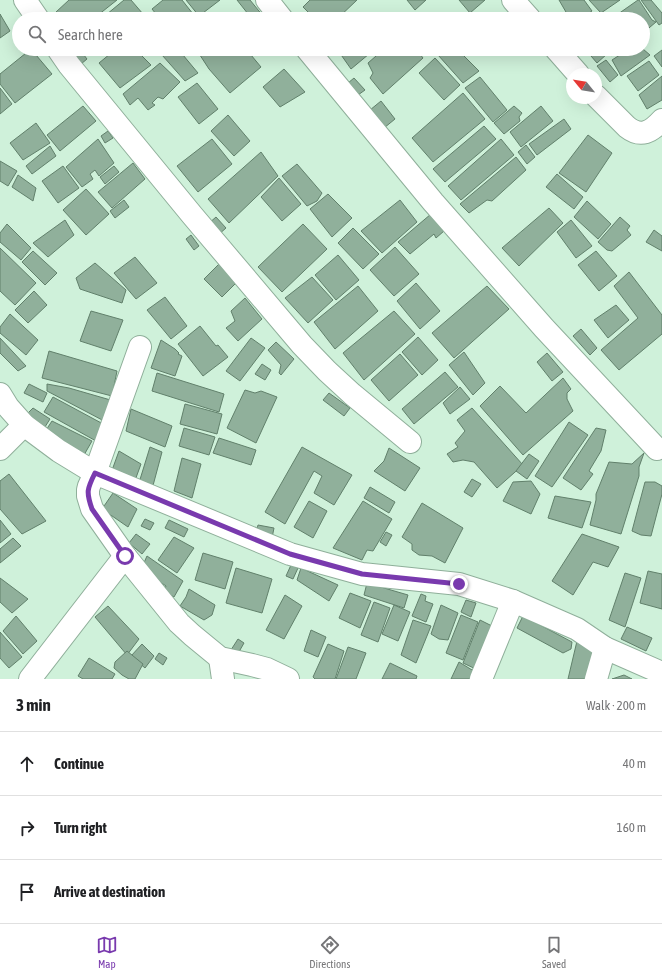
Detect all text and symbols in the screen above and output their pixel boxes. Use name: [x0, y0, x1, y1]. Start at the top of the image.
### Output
search box: [12, 12, 650, 56]
icon: search: [26, 23, 48, 45]
text: Search here: [58, 26, 123, 43]
north arrow: [566, 68, 602, 104]
route start: [116, 547, 134, 565]
route end: [450, 575, 468, 593]
text: 3 min: [16, 695, 51, 715]
text: Walk · 200 m: [586, 698, 646, 713]
icon: ahead: [16, 753, 38, 775]
text: Continue: [54, 755, 104, 772]
text: 40 m: [623, 756, 646, 771]
icon: right: [16, 817, 38, 839]
text: Turn right: [54, 819, 107, 836]
text: 160 m: [617, 820, 646, 835]
icon: arrive: [16, 881, 38, 903]
text: Arrive at destination: [54, 883, 165, 900]
tab: Map: [96, 934, 118, 970]
tab: Directions: [309, 934, 350, 970]
tab: Saved: [542, 934, 566, 970]

